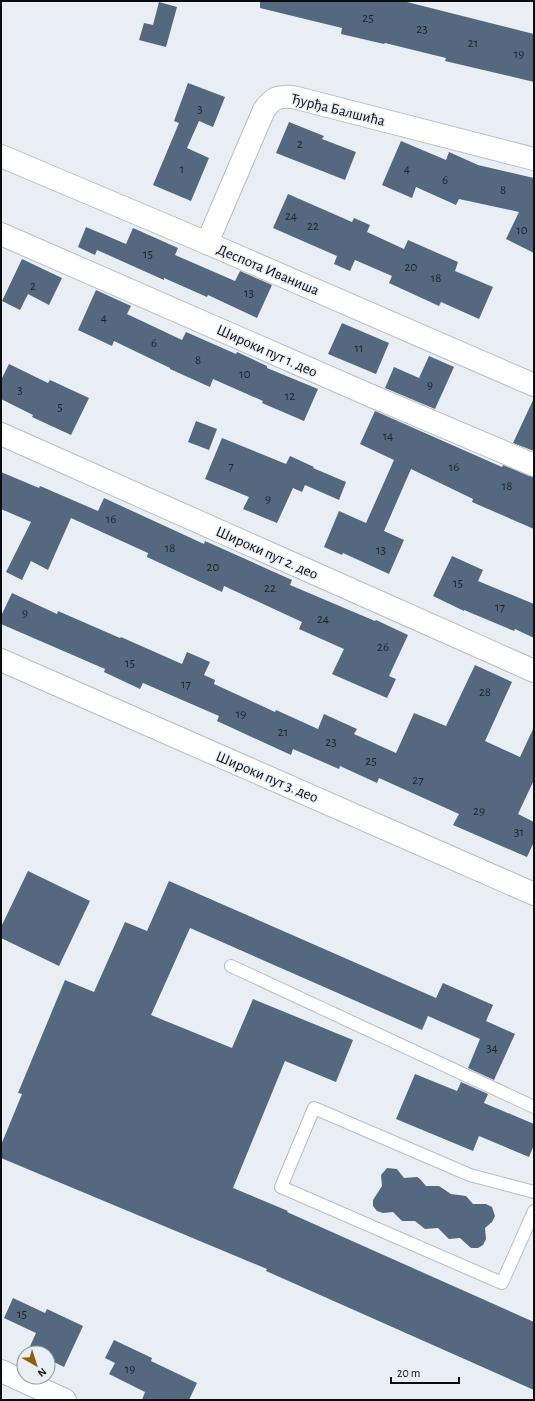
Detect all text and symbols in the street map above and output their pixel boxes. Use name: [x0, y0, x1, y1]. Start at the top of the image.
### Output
house number: 25: [362, 12, 374, 25]
house number: 23: [416, 23, 428, 36]
house number: 21: [468, 37, 478, 50]
house number: 19: [514, 48, 524, 61]
street label: Ђурђа Балшића: [290, 91, 387, 129]
house number: 3: [197, 103, 203, 116]
house number: 2: [297, 138, 303, 151]
house number: 1: [180, 163, 184, 176]
house number: 4: [404, 163, 410, 176]
house number: 6: [442, 174, 448, 187]
house number: 8: [500, 184, 506, 197]
house number: 24: [285, 210, 297, 223]
house number: 22: [307, 220, 319, 233]
house number: 10: [516, 224, 528, 237]
street label: Деспота Иваниша: [215, 242, 321, 298]
house number: 15: [143, 248, 153, 261]
house number: 20: [405, 261, 418, 274]
house number: 18: [431, 272, 441, 285]
house number: 2: [30, 280, 36, 293]
house number: 13: [244, 287, 254, 300]
house number: 4: [101, 312, 107, 325]
street label: Широки пут 1. део: [214, 322, 320, 380]
house number: 6: [151, 337, 157, 350]
house number: 11: [355, 342, 363, 355]
house number: 8: [195, 354, 201, 367]
house number: 10: [239, 368, 251, 381]
house number: 9: [427, 379, 433, 392]
house number: 3: [17, 384, 23, 397]
house number: 12: [285, 390, 295, 403]
house number: 5: [57, 401, 63, 414]
house number: 14: [383, 430, 393, 443]
house number: 7: [228, 460, 234, 473]
house number: 16: [449, 461, 459, 474]
house number: 18: [502, 480, 512, 493]
house number: 9: [265, 493, 271, 506]
house number: 16: [106, 513, 116, 526]
street label: Широки пут 2. део: [214, 524, 320, 582]
house number: 18: [165, 542, 175, 555]
house number: 13: [376, 544, 386, 557]
house number: 20: [207, 561, 220, 574]
house number: 15: [453, 577, 463, 590]
house number: 22: [264, 582, 276, 595]
house number: 17: [495, 601, 506, 614]
house number: 9: [22, 607, 28, 620]
house number: 24: [317, 613, 329, 626]
house number: 26: [377, 641, 389, 654]
house number: 15: [125, 657, 135, 670]
house number: 17: [181, 678, 192, 691]
house number: 28: [479, 686, 491, 699]
house number: 19: [236, 708, 246, 721]
house number: 21: [278, 726, 288, 739]
house number: 23: [325, 736, 337, 749]
street label: Широки пут 3. део: [214, 749, 320, 805]
house number: 25: [365, 755, 377, 768]
house number: 27: [412, 774, 424, 787]
house number: 29: [473, 805, 485, 818]
house number: 31: [514, 826, 524, 839]
house number: 34: [486, 1042, 498, 1055]
house number: 15: [17, 1308, 27, 1321]
north arrow: [16, 1345, 56, 1385]
scale bar: [391, 1359, 459, 1385]
house number: 19: [125, 1363, 135, 1376]
text: N: [36, 1366, 48, 1379]
text: 20 m: [397, 1367, 420, 1379]

